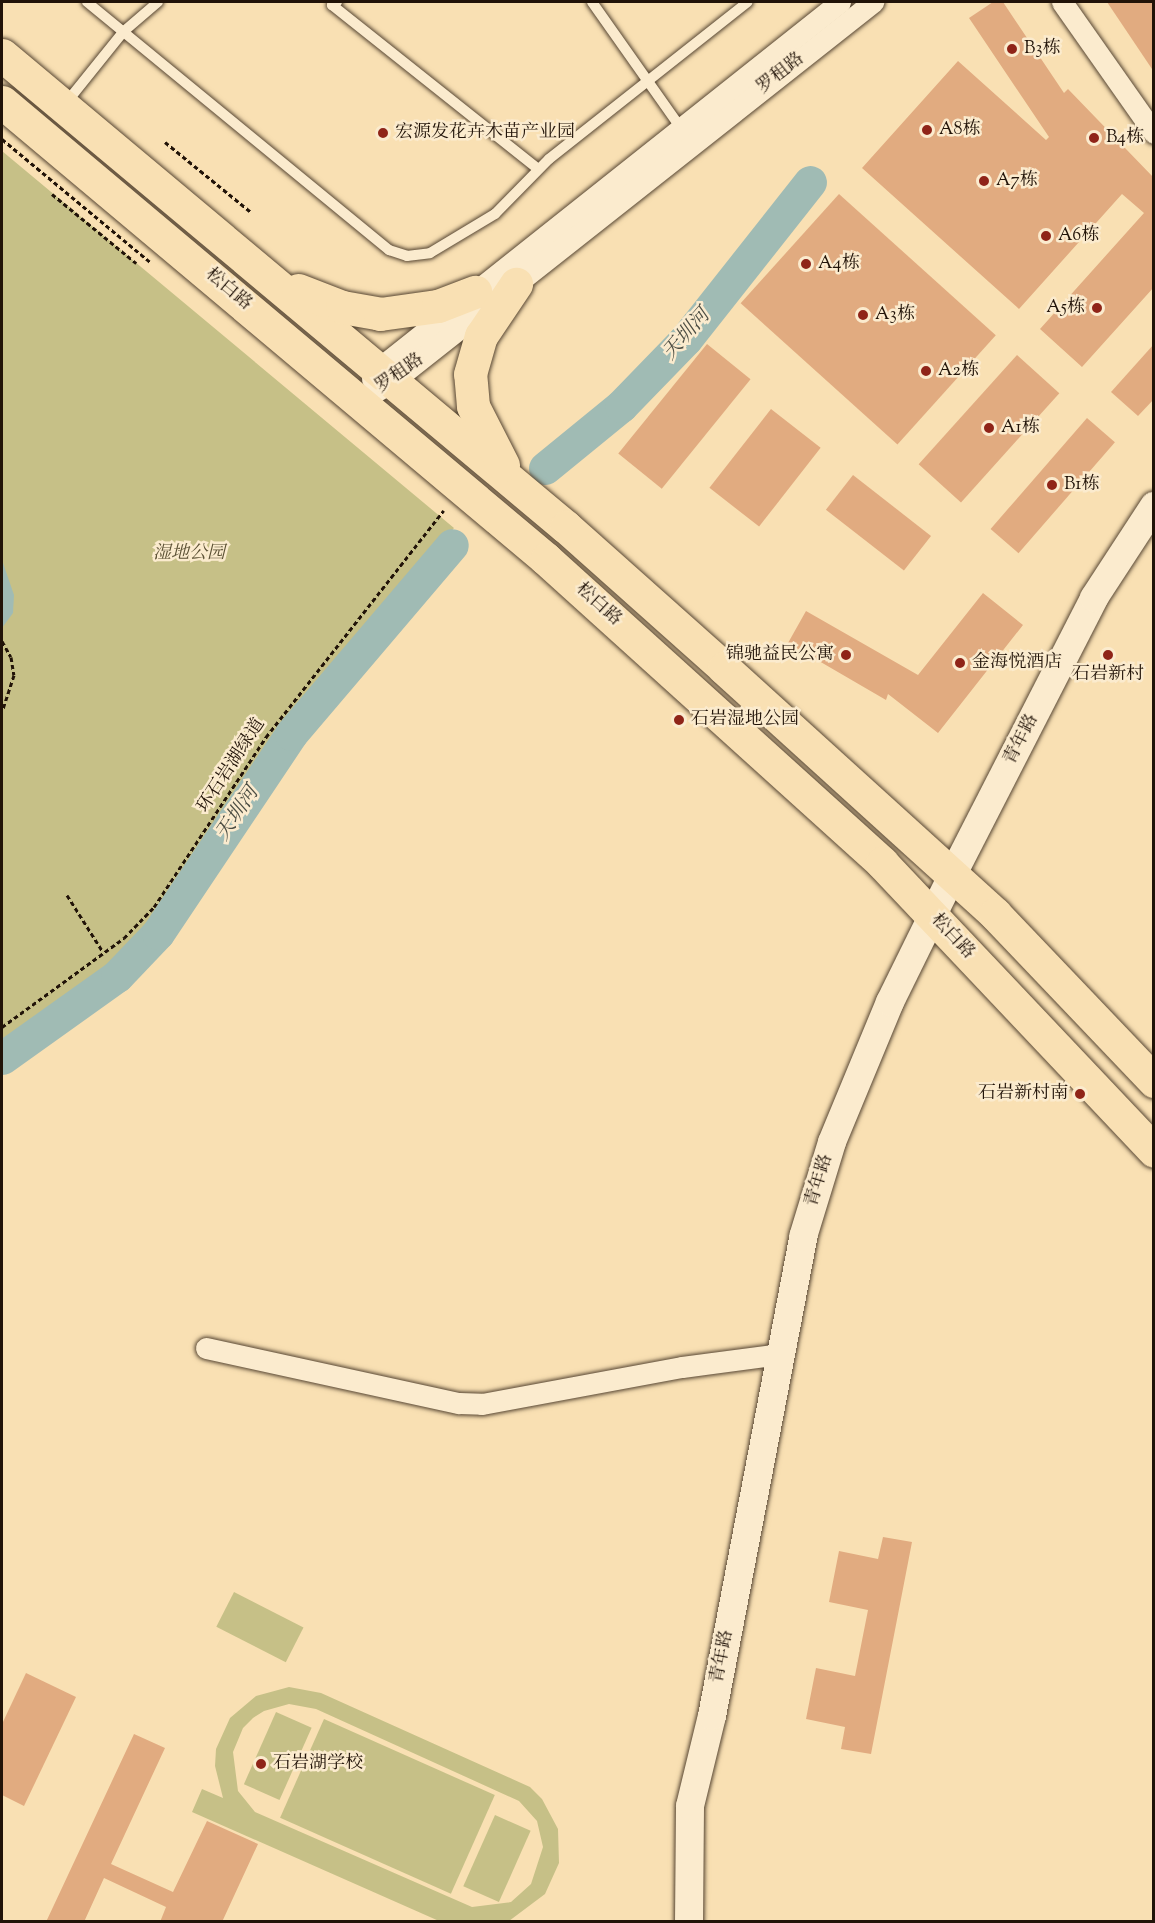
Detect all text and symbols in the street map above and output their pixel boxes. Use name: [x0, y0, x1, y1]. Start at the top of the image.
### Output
place label: B3栋: [1024, 38, 1061, 60]
marker: B3栋: [1005, 42, 1019, 56]
street label: 罗租路: [753, 49, 809, 99]
place label: A8栋: [939, 119, 981, 141]
place label: 宏源发花卉木苗产业园: [395, 122, 575, 144]
marker: A8栋: [920, 123, 934, 137]
marker: 宏源发花卉木苗产业园: [376, 126, 390, 140]
place label: B4栋: [1106, 127, 1144, 149]
marker: B4栋: [1087, 131, 1101, 145]
place label: A7栋: [996, 170, 1038, 192]
marker: A7栋: [977, 174, 991, 188]
place label: A6栋: [1058, 225, 1099, 247]
marker: A6栋: [1039, 229, 1053, 243]
place label: A4栋: [818, 253, 860, 275]
marker: A4栋: [799, 257, 813, 271]
street label: 松白路: [200, 264, 256, 316]
place label: A5栋: [1046, 297, 1085, 319]
marker: A5栋: [1090, 301, 1104, 315]
water label: 天圳河: [658, 304, 716, 366]
place label: A3栋: [875, 304, 915, 326]
marker: A3栋: [856, 308, 870, 322]
street label: 罗租路: [372, 350, 428, 398]
place label: A2栋: [938, 360, 979, 382]
marker: A2栋: [919, 364, 933, 378]
place label: A1栋: [1001, 417, 1040, 439]
marker: A1栋: [982, 421, 996, 435]
place label: B1栋: [1064, 474, 1099, 496]
marker: B1栋: [1045, 478, 1059, 492]
park label: 湿地公园: [153, 543, 225, 565]
street label: 松白路: [571, 579, 625, 631]
place label: 锦驰益民公寓: [726, 644, 834, 666]
marker: 锦驰益民公寓: [839, 648, 853, 662]
marker: 石岩新村: [1101, 648, 1115, 662]
place label: 金海悦酒店: [972, 652, 1062, 674]
marker: 金海悦酒店: [953, 656, 967, 670]
place label: 石岩新村: [1072, 664, 1144, 686]
place label: 石岩湿地公园: [691, 709, 799, 731]
street label: 青年路: [1000, 711, 1044, 769]
marker: 石岩湿地公园: [672, 713, 686, 727]
street label: 环石岩湖绿道: [194, 715, 270, 817]
water label: 天圳河: [211, 782, 265, 846]
street label: 松白路: [926, 910, 978, 964]
place label: 石岩新村南: [978, 1083, 1068, 1105]
marker: 石岩新村南: [1073, 1087, 1087, 1101]
street label: 青年路: [802, 1152, 838, 1210]
street label: 青年路: [707, 1628, 739, 1686]
place label: 石岩湖学校: [273, 1753, 363, 1775]
marker: 石岩湖学校: [254, 1757, 268, 1771]

